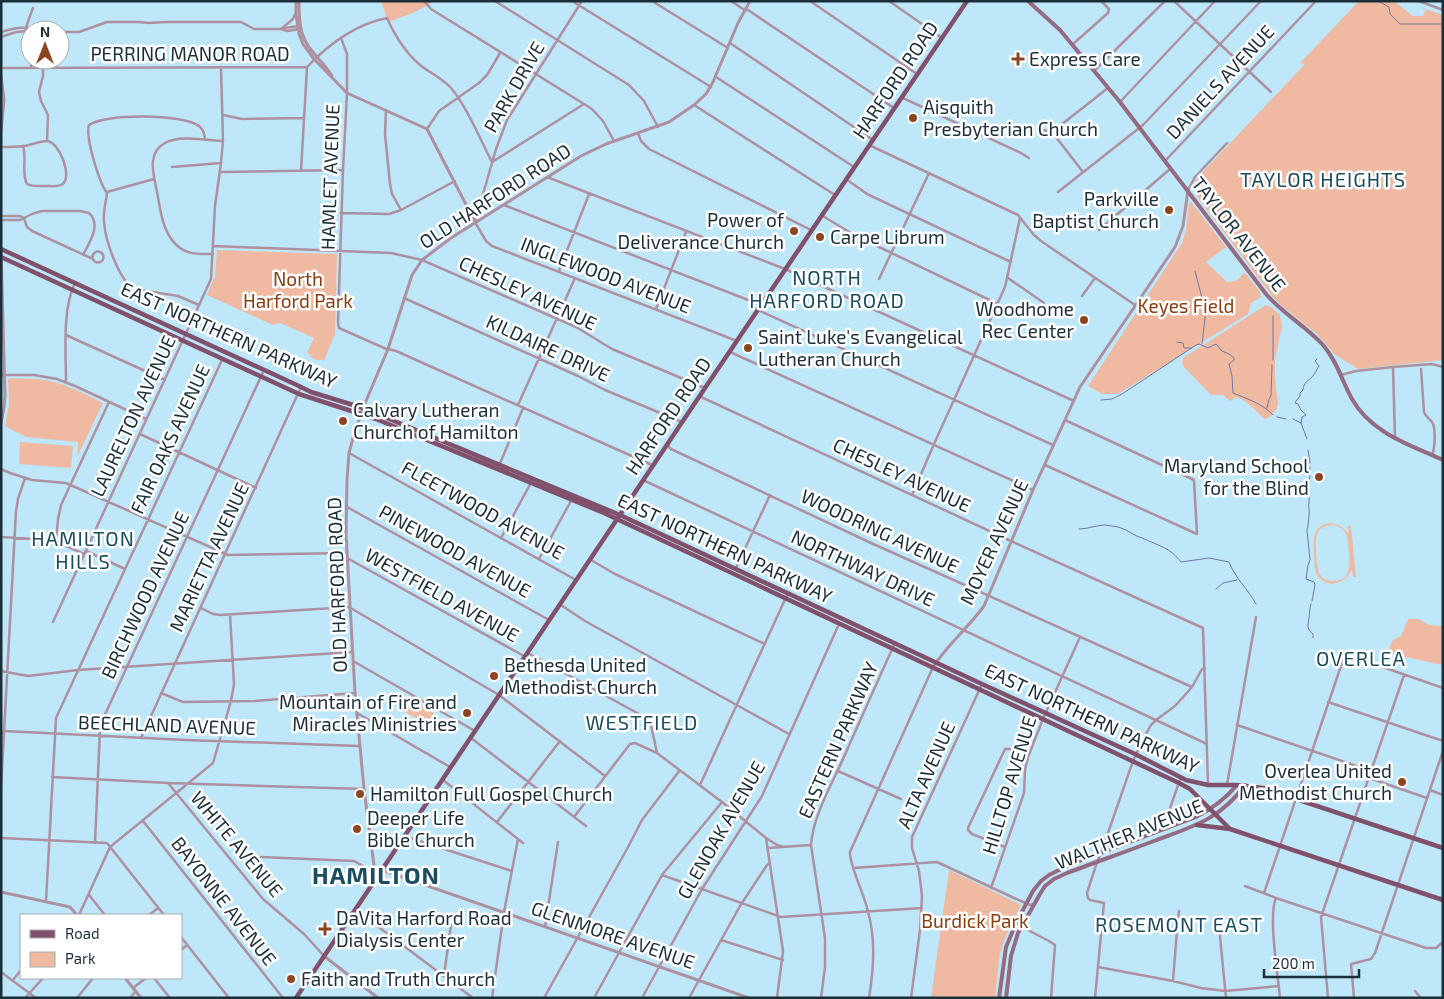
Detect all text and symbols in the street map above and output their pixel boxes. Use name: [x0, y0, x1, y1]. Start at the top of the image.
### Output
street label: HARFORD ROAD: [847, 17, 942, 143]
north arrow: [20, 20, 70, 70]
street label: DANIELS AVENUE: [1161, 20, 1278, 143]
text: N: [40, 23, 50, 40]
street label: PARK DRIVE: [478, 37, 549, 136]
street label: PERRING MANOR ROAD: [90, 42, 290, 65]
place label: Express Care: [1029, 47, 1141, 70]
marker: Express Care: [1011, 52, 1025, 66]
place label: Aisquith Presbyterian Church: [923, 95, 1098, 140]
street label: HAMLET AVENUE: [315, 104, 344, 250]
marker: Aisquith Presbyterian Church: [907, 112, 919, 124]
street label: OLD HARFORD ROAD: [415, 138, 575, 253]
district label: TAYLOR HEIGHTS: [1240, 167, 1406, 191]
street label: TAYLOR AVENUE: [1187, 172, 1291, 296]
place label: Parkville Baptist Church: [1032, 187, 1159, 232]
marker: Parkville Baptist Church: [1163, 204, 1175, 216]
place label: Power of Deliverance Church: [618, 208, 785, 253]
marker: Power of Deliverance Church: [788, 225, 800, 237]
place label: Carpe Librum: [830, 225, 945, 248]
street label: INGLEWOOD AVENUE: [518, 231, 695, 318]
marker: Carpe Librum: [814, 231, 826, 243]
street label: CHESLEY AVENUE: [456, 251, 601, 335]
district label: NORTH HARFORD ROAD: [749, 265, 905, 312]
park label: North Harford Park: [243, 267, 353, 312]
street label: EAST NORTHERN PARKWAY: [118, 276, 341, 393]
park label: Keyes Field: [1138, 294, 1234, 317]
place label: Woodhome Rec Center: [975, 297, 1074, 342]
street label: KILDAIRE DRIVE: [483, 309, 614, 386]
marker: Woodhome Rec Center: [1078, 314, 1090, 326]
place label: Saint Luke's Evangelical Lutheran Church: [758, 325, 963, 370]
street label: LAURELTON AVENUE: [85, 332, 180, 500]
marker: Saint Luke's Evangelical Lutheran Church: [742, 342, 754, 354]
street label: HARFORD ROAD: [620, 353, 715, 479]
street label: FAIR OAKS AVENUE: [125, 360, 214, 517]
place label: Calvary Lutheran Church of Hamilton: [353, 398, 519, 443]
marker: Calvary Lutheran Church of Hamilton: [337, 415, 349, 427]
street label: CHESLEY AVENUE: [830, 433, 975, 517]
place label: Maryland School for the Blind: [1164, 454, 1309, 499]
street label: FLEETWOOD AVENUE: [398, 455, 568, 564]
marker: Maryland School for the Blind: [1313, 471, 1325, 483]
street label: MOYER AVENUE: [954, 475, 1033, 608]
street label: MARIETTA AVENUE: [164, 479, 253, 635]
street label: WOODRING AVENUE: [797, 484, 963, 577]
street label: EAST NORTHERN PARKWAY: [614, 488, 836, 607]
street label: OLD HARFORD ROAD: [322, 497, 351, 673]
street label: PINEWOOD AVENUE: [375, 499, 535, 602]
street label: BIRCHWOOD AVENUE: [96, 508, 193, 682]
street label: NORTHWAY DRIVE: [788, 524, 939, 611]
district label: HAMILTON HILLS: [31, 526, 135, 573]
street label: WESTFIELD AVENUE: [361, 543, 523, 646]
district label: OVERLEA: [1316, 646, 1406, 670]
place label: Bethesda United Methodist Church: [504, 653, 657, 698]
street label: EASTERN PARKWAY: [793, 658, 882, 822]
street label: EAST NORTHERN PARKWAY: [981, 658, 1203, 777]
marker: Bethesda United Methodist Church: [488, 670, 500, 682]
place label: Mountain of Fire and Miracles Ministries: [279, 690, 457, 735]
marker: Mountain of Fire and Miracles Ministries: [461, 707, 473, 719]
street label: BEECHLAND AVENUE: [78, 710, 256, 739]
district label: WESTFIELD: [586, 710, 698, 734]
street label: HILLTOP AVENUE: [977, 713, 1040, 857]
street label: ALTA AVENUE: [892, 718, 959, 832]
street label: GLENOAK AVENUE: [672, 757, 769, 903]
place label: Overlea United Methodist Church: [1239, 759, 1392, 804]
marker: Overlea United Methodist Church: [1396, 776, 1408, 788]
place label: Hamilton Full Gospel Church: [370, 782, 613, 805]
street label: WHITE AVENUE: [186, 786, 288, 901]
marker: Hamilton Full Gospel Church: [354, 788, 366, 800]
street label: WALTHER AVENUE: [1052, 793, 1206, 874]
place label: Deeper Life Bible Church: [367, 806, 475, 851]
marker: Deeper Life Bible Church: [351, 823, 363, 835]
street label: BAYONNE AVENUE: [167, 832, 282, 970]
district label: HAMILTON: [312, 860, 440, 889]
street label: GLENMORE AVENUE: [528, 896, 698, 973]
place label: DaVita Harford Road Dialysis Center: [336, 906, 512, 951]
park label: Burdick Park: [921, 909, 1029, 932]
district label: ROSEMONT EAST: [1095, 912, 1263, 936]
legend: [20, 914, 182, 979]
marker: DaVita Harford Road Dialysis Center: [318, 922, 332, 936]
text: Road: [65, 924, 100, 942]
scale bar: [1264, 946, 1359, 978]
text: Park: [65, 949, 96, 967]
text: 200 m: [1272, 954, 1315, 972]
place label: Faith and Truth Church: [301, 967, 495, 990]
marker: Faith and Truth Church: [285, 973, 297, 985]

